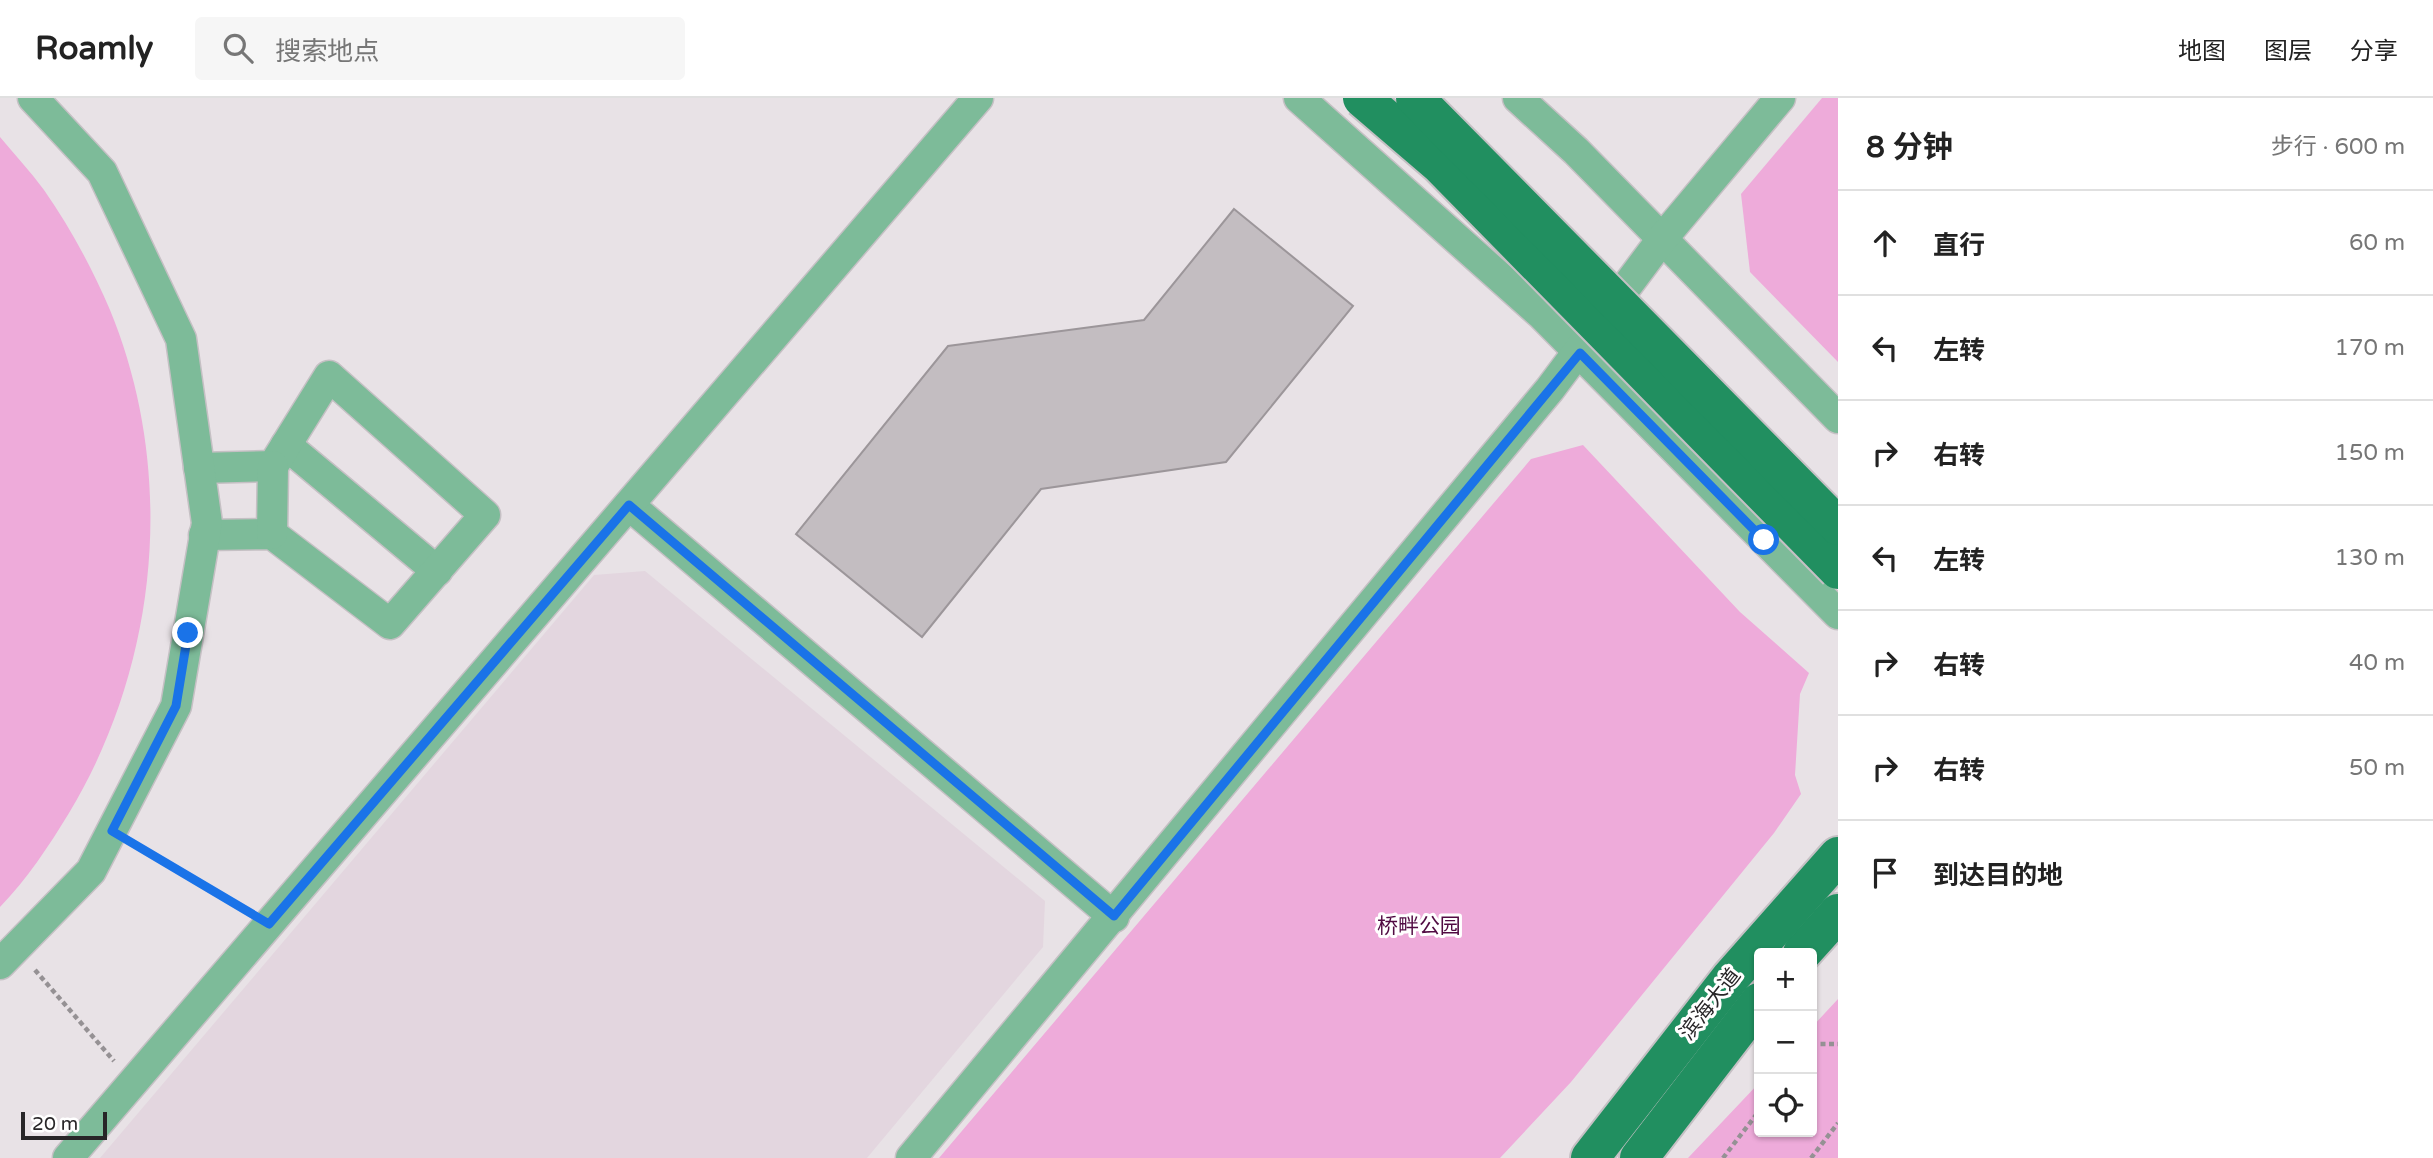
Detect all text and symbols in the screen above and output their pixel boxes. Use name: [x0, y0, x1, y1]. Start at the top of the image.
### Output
search box: [195, 17, 685, 80]
text: Roamly: [35, 29, 153, 68]
icon: search: [219, 29, 257, 67]
text: 搜索地点: [275, 36, 379, 67]
text: 地图: [2178, 37, 2226, 66]
text: 图层: [2264, 37, 2312, 66]
text: 分享: [2350, 37, 2398, 66]
text: 8 分钟: [1866, 129, 1953, 166]
text: 步行 · 600 m: [2271, 133, 2405, 161]
icon: ahead: [1866, 224, 1904, 262]
text: 60 m: [2349, 229, 2405, 257]
text: 直行: [1933, 230, 1985, 261]
icon: left: [1866, 329, 1904, 367]
text: 170 m: [2335, 334, 2405, 362]
text: 左转: [1933, 335, 1985, 366]
icon: right: [1866, 434, 1904, 472]
text: 150 m: [2335, 439, 2405, 467]
text: 右转: [1933, 440, 1985, 471]
route start: [1748, 524, 1779, 555]
icon: left: [1866, 539, 1904, 577]
text: 130 m: [2335, 544, 2405, 572]
text: 左转: [1933, 545, 1985, 576]
route end: [172, 617, 203, 648]
icon: right: [1866, 644, 1904, 682]
text: 40 m: [2349, 649, 2405, 677]
text: 右转: [1933, 650, 1985, 681]
icon: right: [1866, 749, 1904, 787]
text: 50 m: [2349, 754, 2405, 782]
text: 右转: [1933, 755, 1985, 786]
icon: arrive: [1866, 854, 1904, 892]
text: 到达目的地: [1933, 860, 2063, 891]
park label: 桥畔公园: [1377, 914, 1461, 939]
map controls: [1754, 948, 1817, 1137]
button: +: [1754, 948, 1817, 1011]
street label: 滨海大道: [1675, 964, 1746, 1045]
button: −: [1754, 1011, 1817, 1074]
button: locate: [1754, 1074, 1817, 1137]
scale bar: [21, 1109, 107, 1141]
text: 20 m: [32, 1113, 78, 1135]

